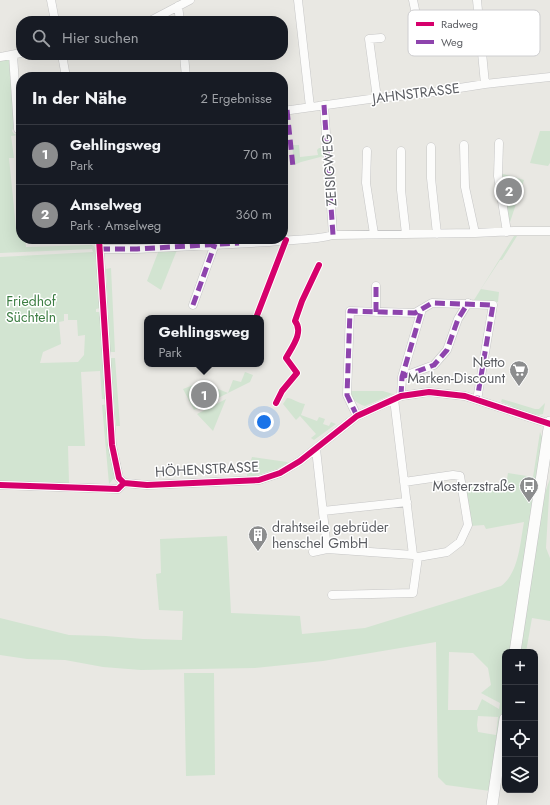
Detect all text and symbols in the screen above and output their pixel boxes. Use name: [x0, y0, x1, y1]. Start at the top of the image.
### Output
legend: [408, 10, 540, 56]
search box: [16, 16, 288, 60]
text: Radweg: [441, 16, 478, 32]
icon: search: [30, 27, 52, 49]
text: Hier suchen: [62, 27, 139, 49]
text: Weg: [441, 34, 463, 50]
street label: JAHNSTRASSE: [369, 78, 461, 109]
text: In der Nähe: [32, 86, 127, 110]
text: 2 Ergebnisse: [200, 89, 272, 108]
street label: ZEISIGWEG: [316, 133, 342, 207]
text: Gehlingsweg: [70, 134, 161, 156]
text: 1: [42, 145, 48, 164]
text: 70 m: [243, 145, 272, 164]
text: Park: [70, 156, 93, 175]
pin: 2: [496, 176, 522, 206]
text: Amselweg: [70, 194, 142, 216]
text: 2: [41, 205, 49, 224]
text: 360 m: [236, 205, 272, 224]
text: Park · Amselweg: [70, 216, 161, 235]
park label: Friedhof Süchteln: [6, 291, 57, 327]
popup: [144, 315, 264, 367]
text: Gehlingsweg: [158, 321, 250, 343]
text: Park: [158, 343, 182, 362]
place label: Netto Marken-Discount: [407, 352, 506, 388]
supermarket icon: Netto Marken-Discount: [508, 359, 530, 387]
pin: 1: [191, 380, 217, 410]
your location: [254, 412, 274, 432]
street label: HÖHENSTRASSE: [155, 456, 259, 482]
bus stop icon: Mosterzstraße: [518, 475, 540, 503]
place label: Mosterzstraße: [432, 476, 515, 496]
place label: drahtseile gebrüder henschel GmbH: [272, 517, 389, 553]
building icon: drahtseile gebrüder henschel GmbH: [247, 524, 269, 552]
map controls: [502, 649, 538, 793]
button: +: [502, 649, 538, 685]
button: −: [502, 685, 538, 721]
button: locate: [502, 721, 538, 757]
button: layers: [502, 757, 538, 793]

